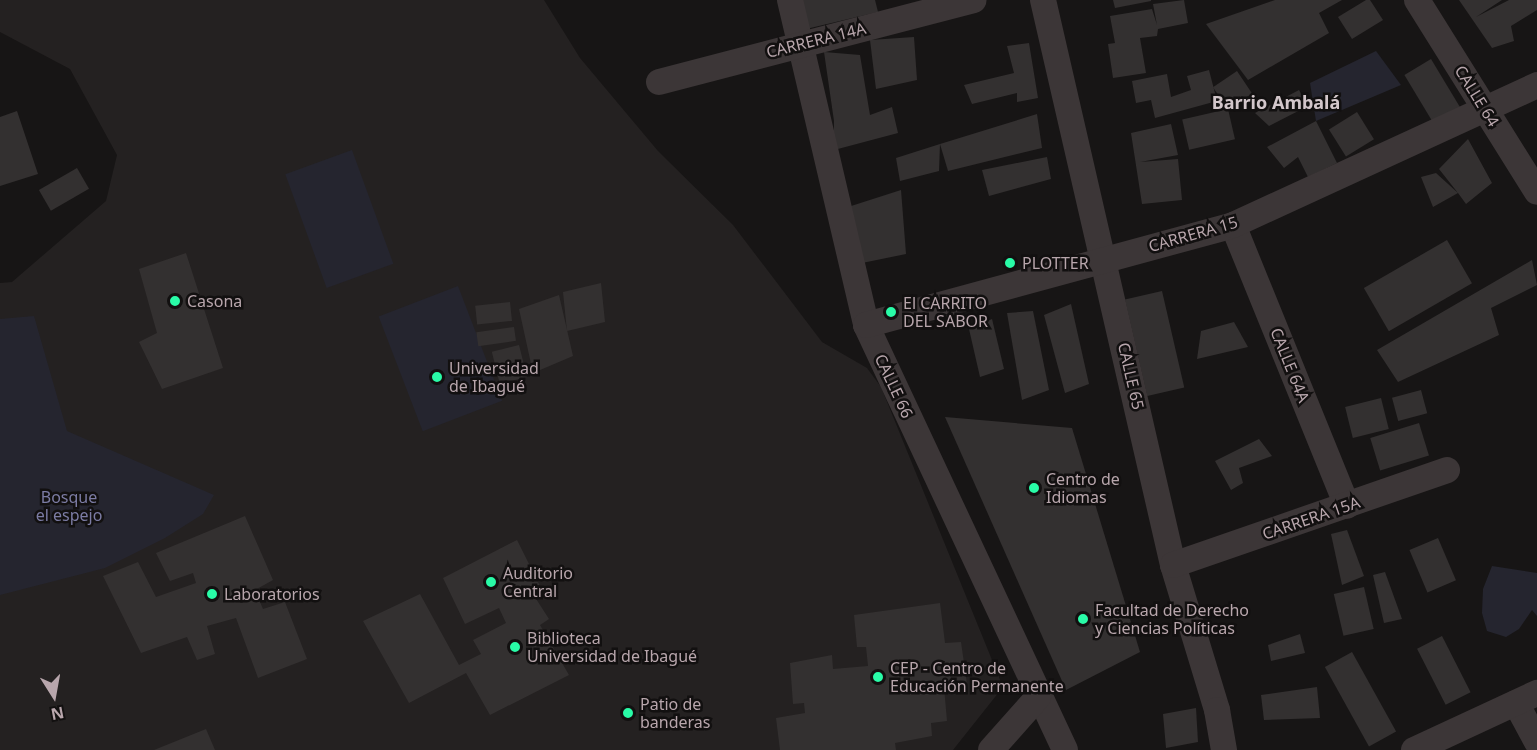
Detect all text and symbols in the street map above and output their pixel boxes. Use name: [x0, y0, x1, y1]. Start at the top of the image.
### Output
street label: CARRERA 14A: [764, 18, 868, 62]
street label: CALLE 64: [1451, 62, 1503, 130]
district label: Barrio Ambalá: [1212, 91, 1340, 113]
street label: CARRERA 15: [1146, 212, 1240, 256]
place label: PLOTTER: [1022, 253, 1089, 273]
marker: PLOTTER: [1003, 256, 1017, 270]
place label: Casona: [187, 291, 242, 311]
place label: El CARRITO DEL SABOR: [903, 293, 988, 331]
marker: Casona: [168, 294, 182, 308]
marker: El CARRITO DEL SABOR: [884, 305, 898, 319]
street label: CALLE 64A: [1266, 325, 1314, 405]
street label: CALLE 65: [1114, 340, 1148, 412]
street label: CALLE 66: [871, 351, 917, 421]
place label: Universidad de Ibagué: [449, 358, 539, 396]
marker: Universidad de Ibagué: [430, 370, 444, 384]
place label: Centro de Idiomas: [1046, 469, 1120, 507]
marker: Centro de Idiomas: [1027, 481, 1041, 495]
park label: Bosque el espejo: [36, 487, 102, 525]
street label: CARRERA 15A: [1260, 492, 1362, 544]
place label: Auditorio Central: [503, 563, 573, 601]
marker: Auditorio Central: [484, 575, 498, 589]
place label: Laboratorios: [224, 584, 320, 604]
marker: Laboratorios: [205, 587, 219, 601]
place label: Facultad de Derecho y Ciencias Políticas: [1095, 600, 1249, 638]
marker: Facultad de Derecho y Ciencias Políticas: [1076, 612, 1090, 626]
place label: Biblioteca Universidad de Ibagué: [527, 628, 697, 666]
marker: Biblioteca Universidad de Ibagué: [508, 640, 522, 654]
place label: CEP - Centro de Educación Permanente: [890, 658, 1064, 696]
north arrow: [24, 666, 84, 726]
marker: CEP - Centro de Educación Permanente: [871, 670, 885, 684]
place label: Patio de banderas: [640, 694, 710, 732]
text: N: [49, 702, 66, 726]
marker: Patio de banderas: [621, 706, 635, 720]

